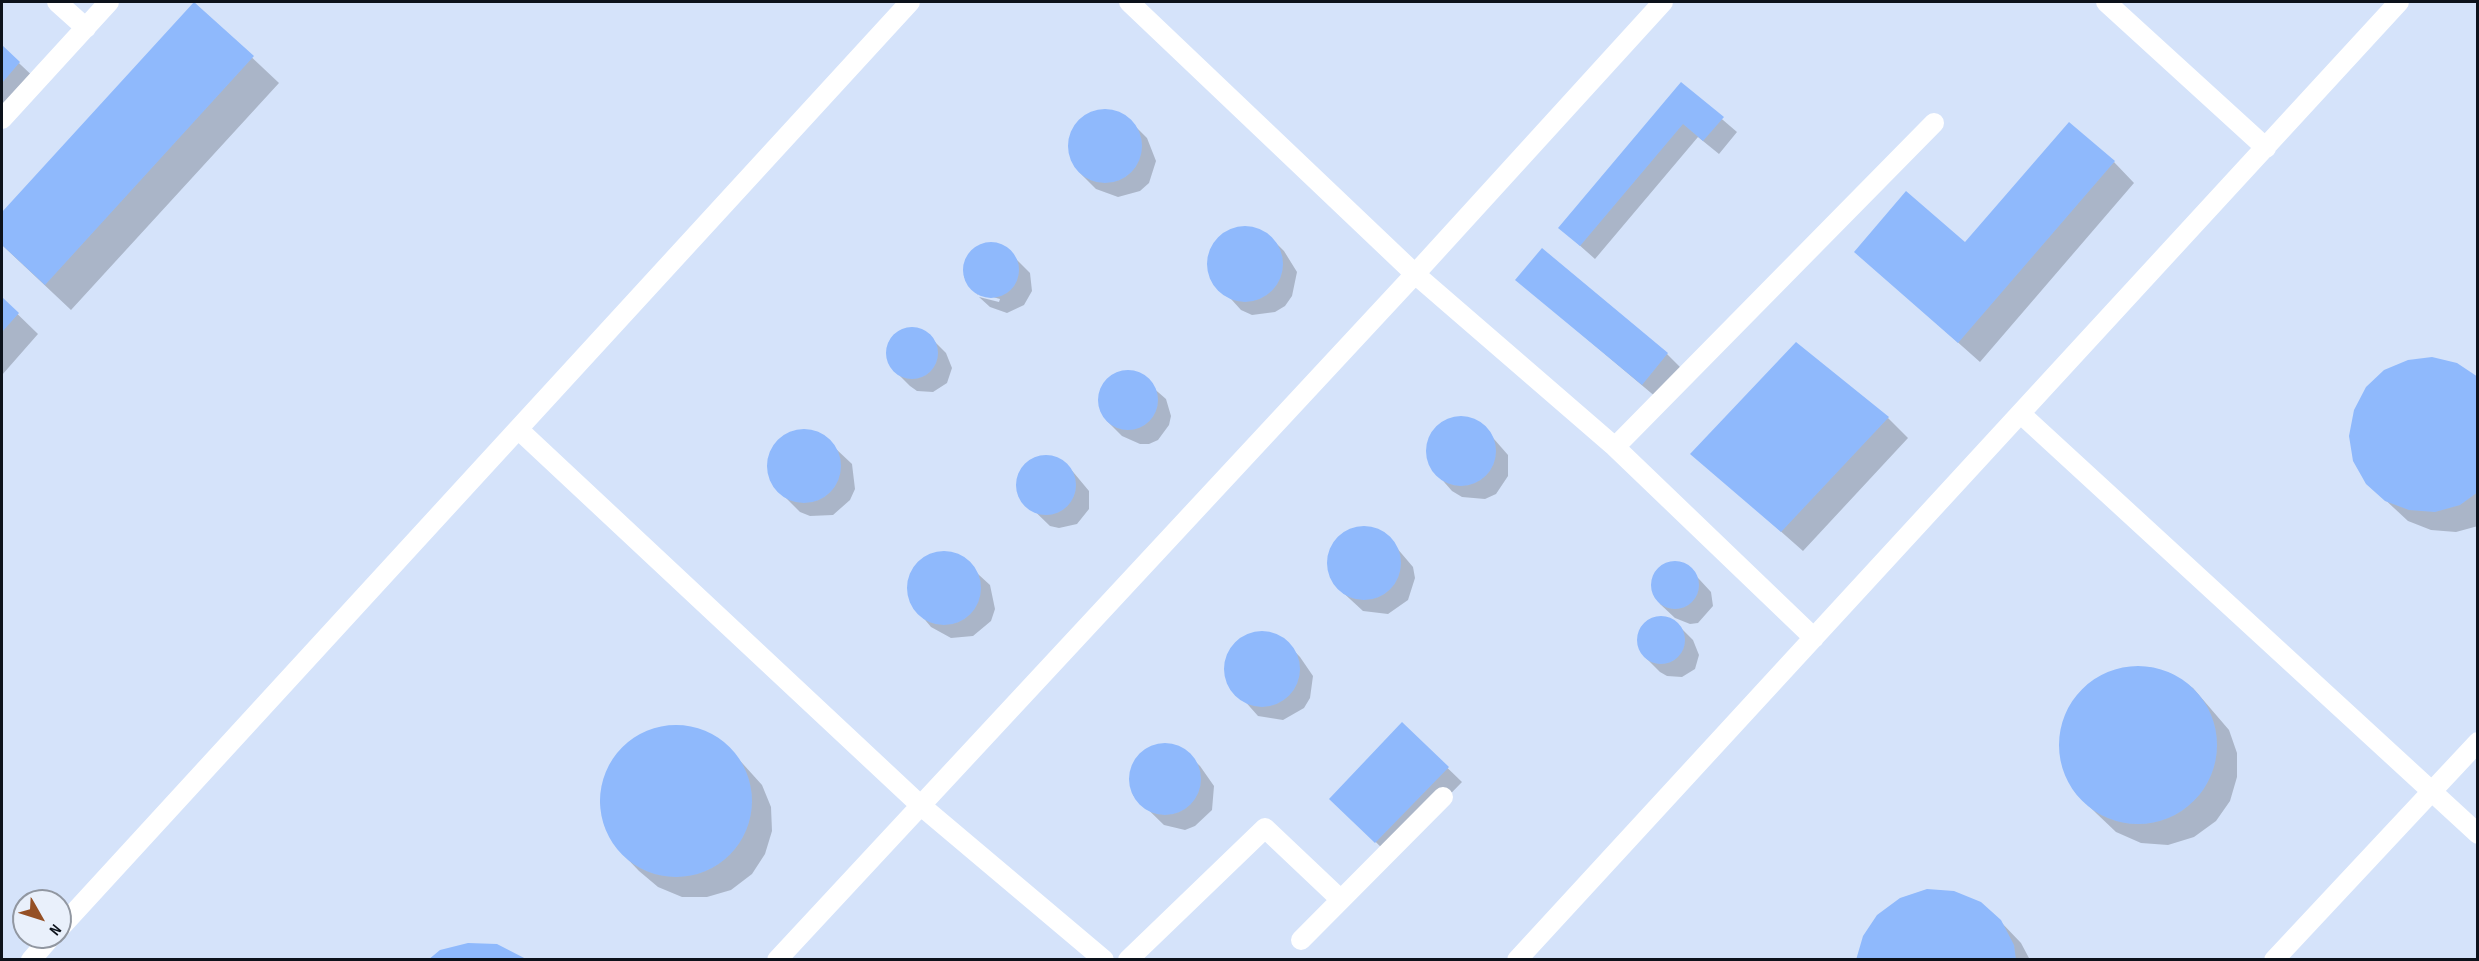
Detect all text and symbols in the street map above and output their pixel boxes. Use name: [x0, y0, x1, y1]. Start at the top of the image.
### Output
north arrow: [12, 889, 72, 949]
text: N: [45, 920, 65, 939]

